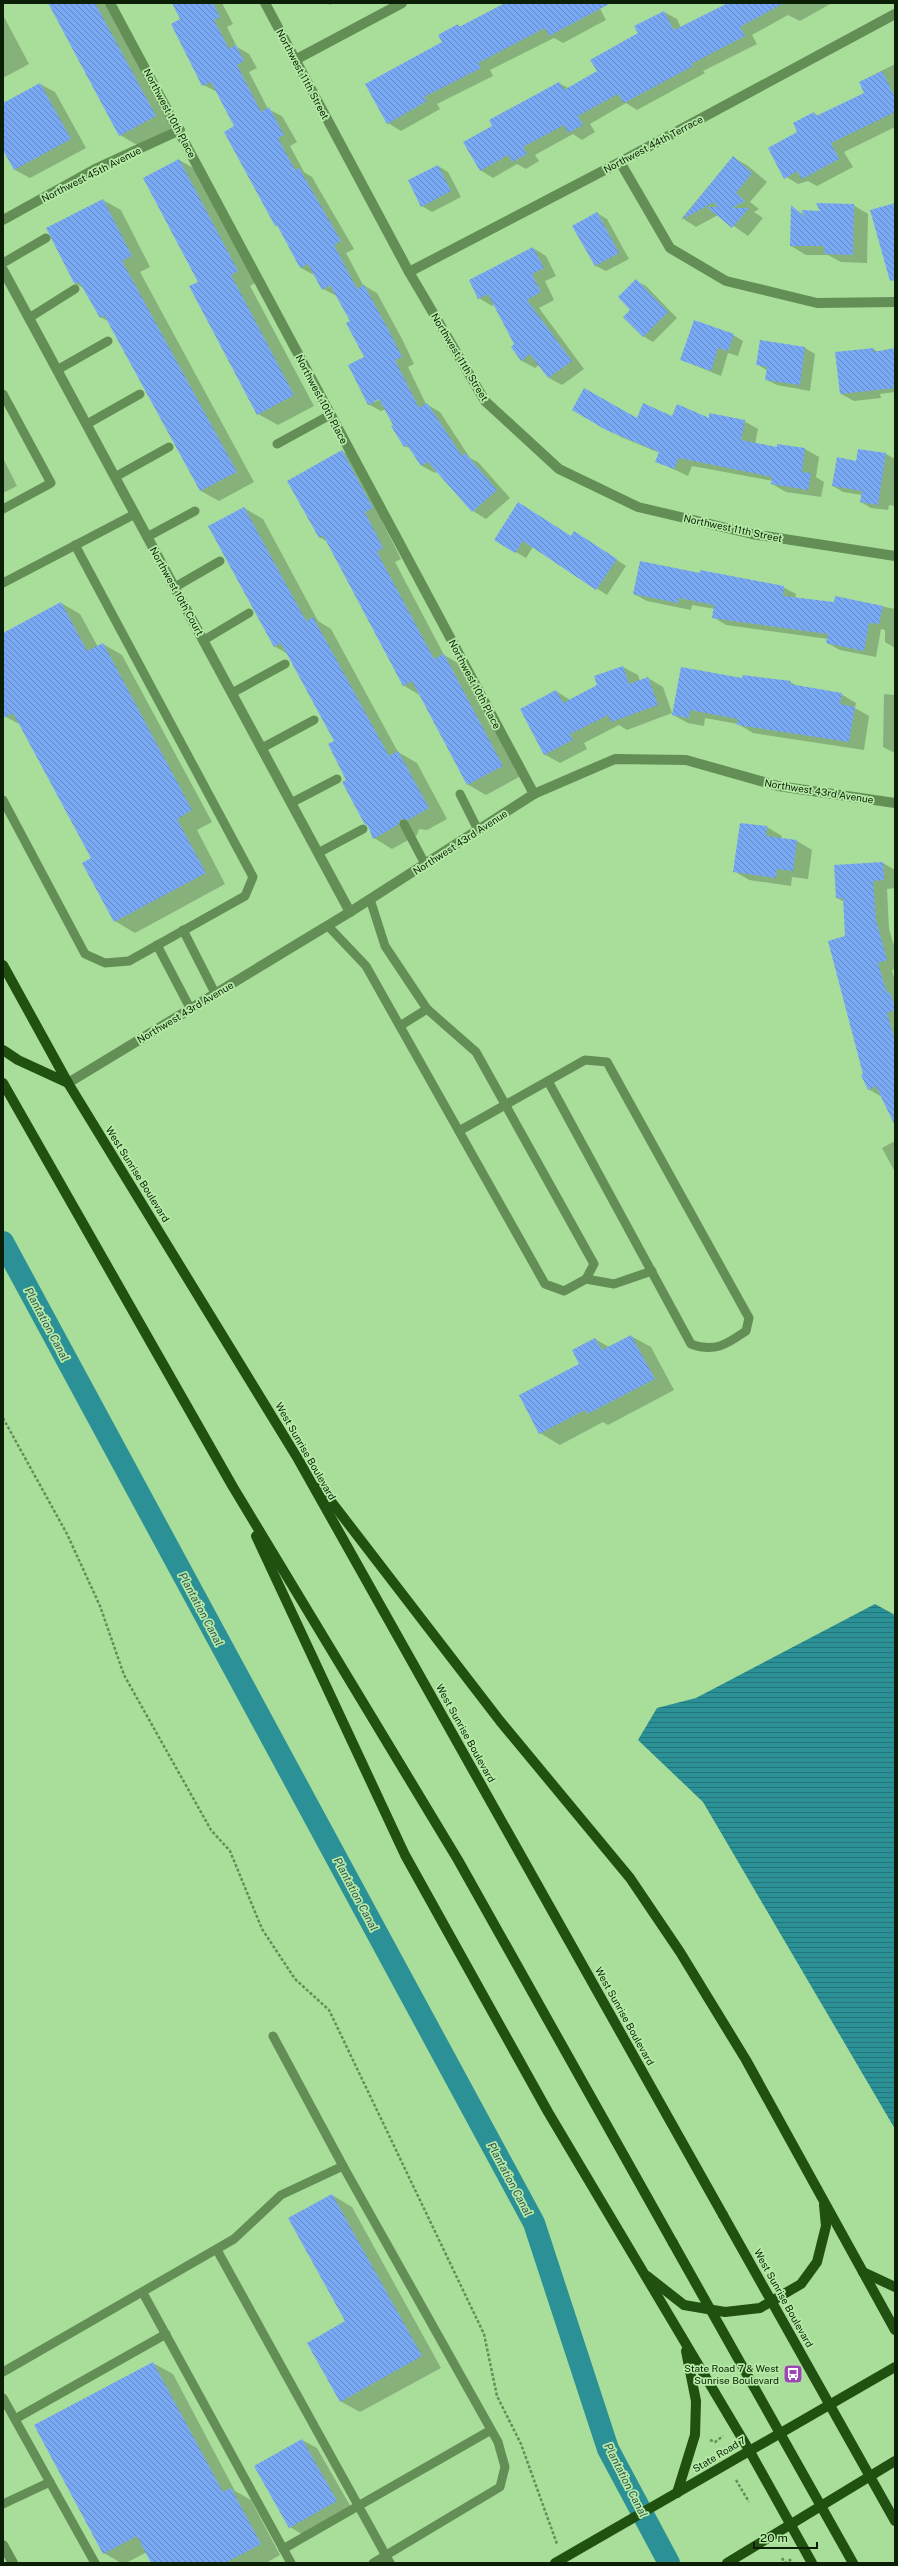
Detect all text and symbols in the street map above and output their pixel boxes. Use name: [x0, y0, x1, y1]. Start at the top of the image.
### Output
street label: Northwest 11th Street: [274, 27, 332, 121]
street label: Northwest 10th Place: [141, 66, 199, 160]
street label: Northwest 44th Terrace: [601, 113, 705, 175]
street label: Northwest 45th Avenue: [39, 144, 143, 204]
street label: Northwest 11th Street: [429, 311, 491, 403]
street label: Northwest 10th Place: [293, 352, 351, 446]
street label: Northwest 11th Street: [683, 512, 783, 544]
street label: Northwest 10th Court: [148, 545, 206, 637]
street label: Northwest 10th Place: [446, 637, 504, 731]
street label: Northwest 43rd Avenue: [764, 776, 875, 806]
street label: Northwest 43rd Avenue: [411, 807, 510, 877]
street label: Northwest 43rd Avenue: [135, 978, 236, 1046]
street label: West Sunrise Boulevard: [104, 1124, 172, 1224]
water label: Plantation Canal: [23, 1285, 71, 1363]
street label: West Sunrise Boulevard: [273, 1400, 339, 1502]
water label: Plantation Canal: [177, 1570, 225, 1648]
street label: West Sunrise Boulevard: [434, 1682, 498, 1784]
water label: Plantation Canal: [332, 1855, 380, 1933]
street label: West Sunrise Boulevard: [593, 1965, 657, 2067]
water label: Plantation Canal: [486, 2140, 534, 2218]
street label: West Sunrise Boulevard: [752, 2247, 816, 2349]
place label: State Road 7 & West Sunrise Boulevard: [684, 2362, 779, 2386]
bus stop icon: State Road 7 & West Sunrise Boulevard: [782, 2363, 804, 2385]
street label: State Road 7: [690, 2434, 748, 2474]
water label: Plantation Canal: [602, 2441, 650, 2519]
scale bar: [754, 2524, 817, 2550]
text: 20 m: [760, 2531, 788, 2545]

